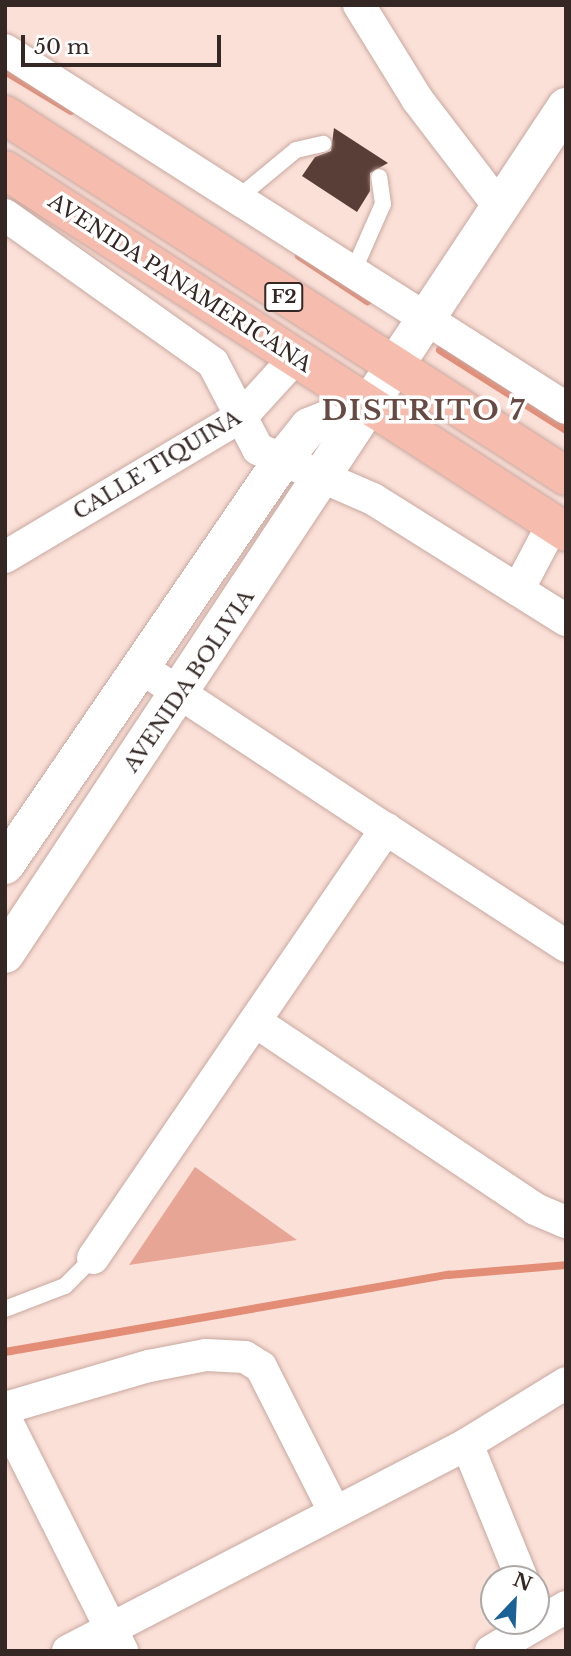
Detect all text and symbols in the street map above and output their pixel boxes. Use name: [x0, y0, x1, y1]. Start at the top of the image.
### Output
scale bar: [24, 21, 224, 65]
text: 50 m: [34, 34, 89, 60]
street label: AVENIDA PANAMERICANA: [43, 188, 317, 378]
road number: F2: [263, 282, 305, 312]
district label: DISTRITO 7: [323, 394, 525, 428]
street label: CALLE TIQUINA: [68, 405, 246, 525]
street label: AVENIDA BOLIVIA: [118, 585, 260, 777]
north arrow: [480, 1565, 550, 1635]
text: N: [510, 1568, 535, 1596]

